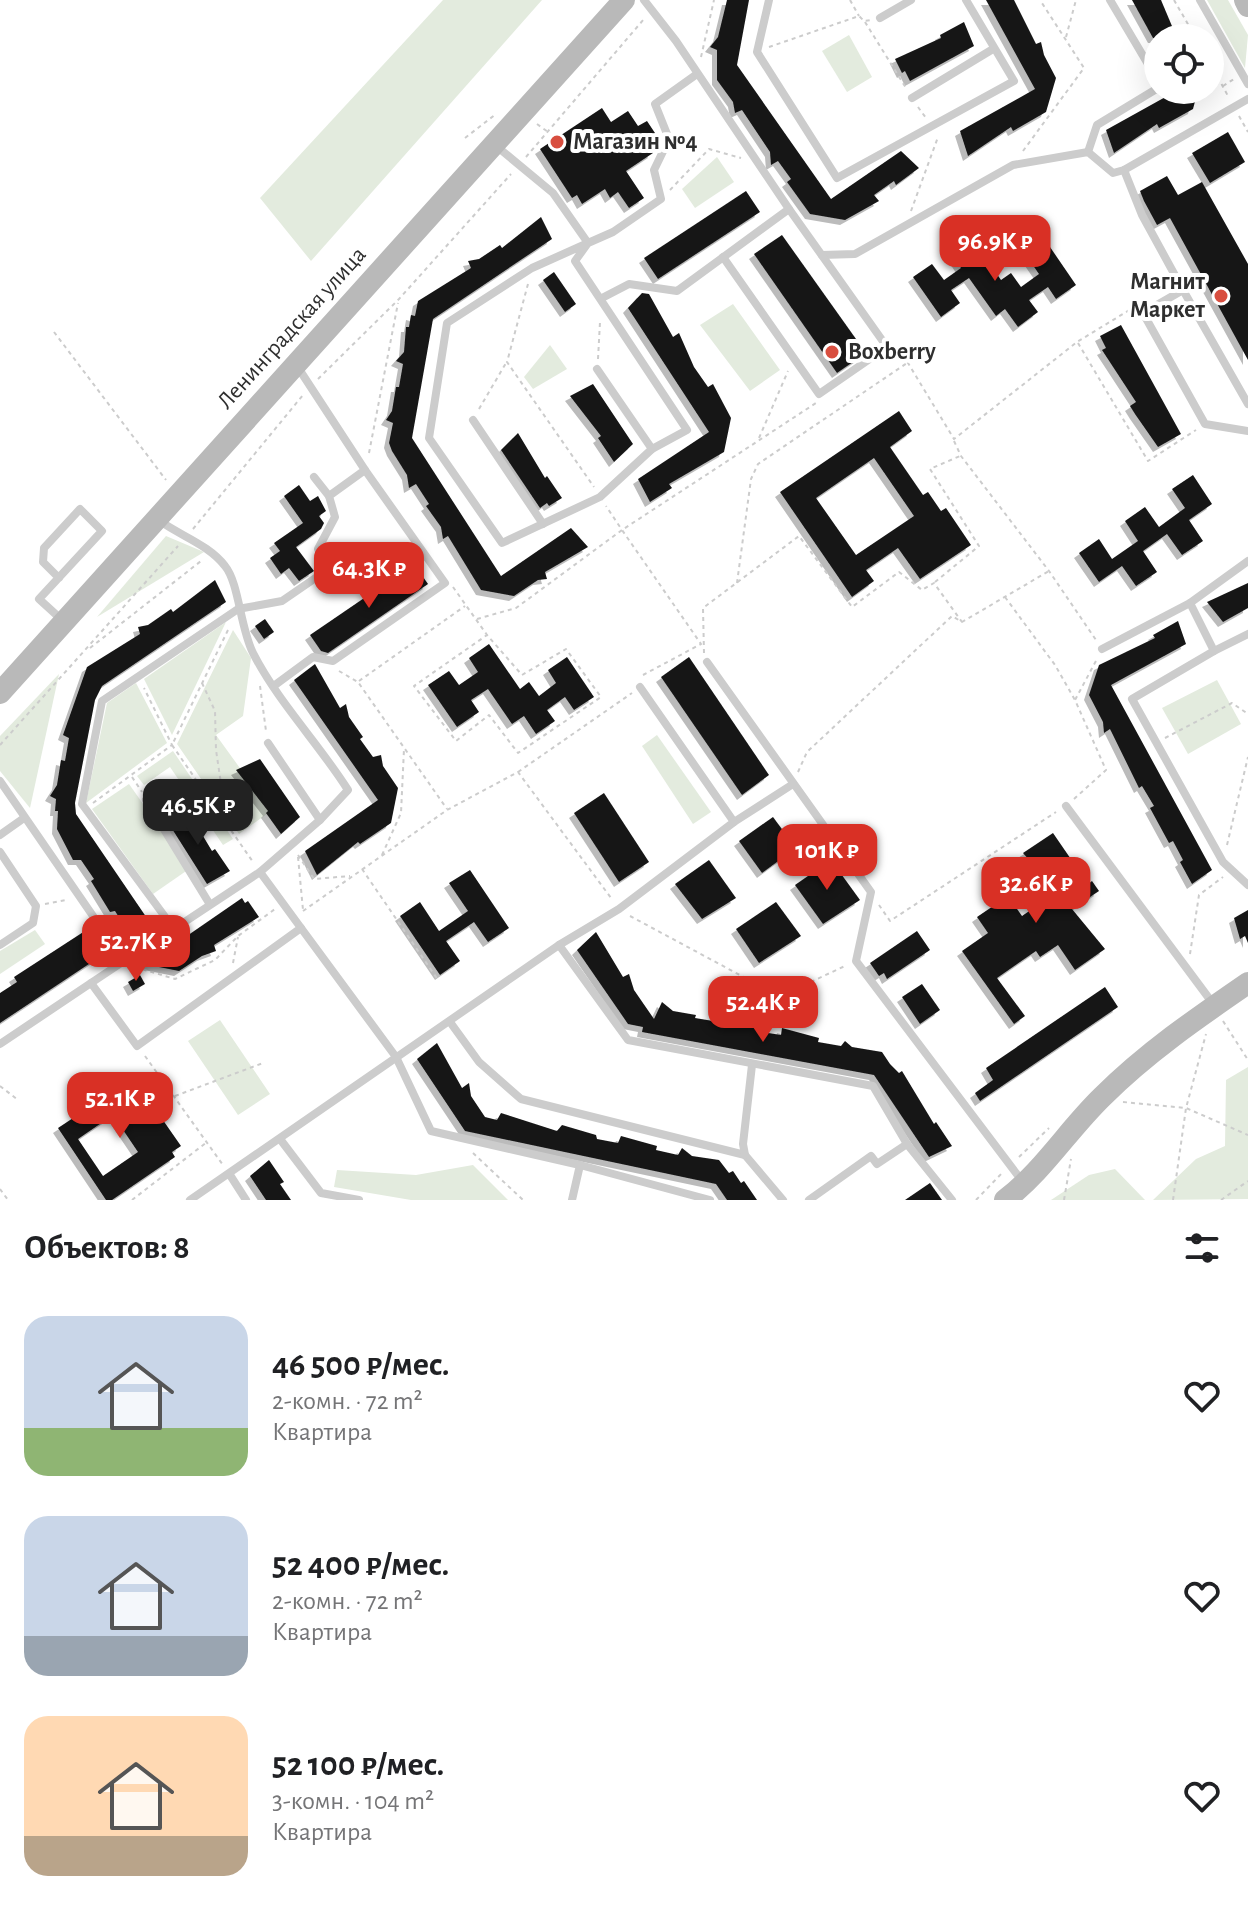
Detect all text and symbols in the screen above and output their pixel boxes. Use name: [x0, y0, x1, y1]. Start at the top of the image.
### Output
map controls: [1144, 24, 1224, 104]
button: locate: [1144, 24, 1224, 104]
place label: Магазин №4: [573, 130, 697, 154]
marker: Магазин №4: [548, 133, 566, 151]
pin: 96.9K ₽: [921, 215, 1069, 283]
text: 96.9K ₽: [958, 228, 1032, 254]
street label: Ленинградская улица: [213, 242, 371, 414]
place label: Магнит Маркет: [1130, 270, 1206, 322]
marker: Магнит Маркет: [1212, 287, 1230, 305]
place label: Boxberry: [848, 340, 936, 364]
marker: Boxberry: [823, 343, 841, 361]
pin: 64.3K ₽: [295, 542, 443, 610]
text: 64.3K ₽: [332, 555, 406, 581]
pin: 46.5K ₽: [124, 779, 272, 847]
text: 46.5K ₽: [161, 792, 235, 818]
pin: 101K ₽: [762, 824, 892, 892]
text: 101K ₽: [795, 837, 859, 863]
pin: 32.6K ₽: [962, 857, 1110, 925]
text: 32.6K ₽: [999, 870, 1073, 896]
pin: 52.7K ₽: [62, 915, 210, 983]
text: 52.7K ₽: [100, 928, 172, 954]
pin: 52.4K ₽: [689, 976, 837, 1044]
text: 52.4K ₽: [726, 989, 800, 1015]
pin: 52.1K ₽: [46, 1072, 194, 1140]
text: 52.1K ₽: [85, 1085, 155, 1111]
icon: filters: [1180, 1226, 1224, 1270]
text: Объектов: 8: [24, 1231, 190, 1265]
icon: home: [88, 1348, 184, 1444]
text: 46 500 ₽/мес.: [272, 1348, 450, 1382]
icon: heart: [1180, 1374, 1224, 1418]
text: 2-комн. · 72 m²: [272, 1388, 423, 1414]
text: Квартира: [272, 1419, 372, 1445]
icon: home: [88, 1548, 184, 1644]
text: 52 400 ₽/мес.: [272, 1548, 449, 1582]
icon: heart: [1180, 1574, 1224, 1618]
text: 2-комн. · 72 m²: [272, 1588, 423, 1614]
text: Квартира: [272, 1619, 372, 1645]
icon: home: [88, 1748, 184, 1844]
text: 52 100 ₽/мес.: [272, 1748, 444, 1782]
icon: heart: [1180, 1774, 1224, 1818]
text: 3-комн. · 104 m²: [272, 1788, 434, 1814]
text: Квартира: [272, 1819, 372, 1845]

